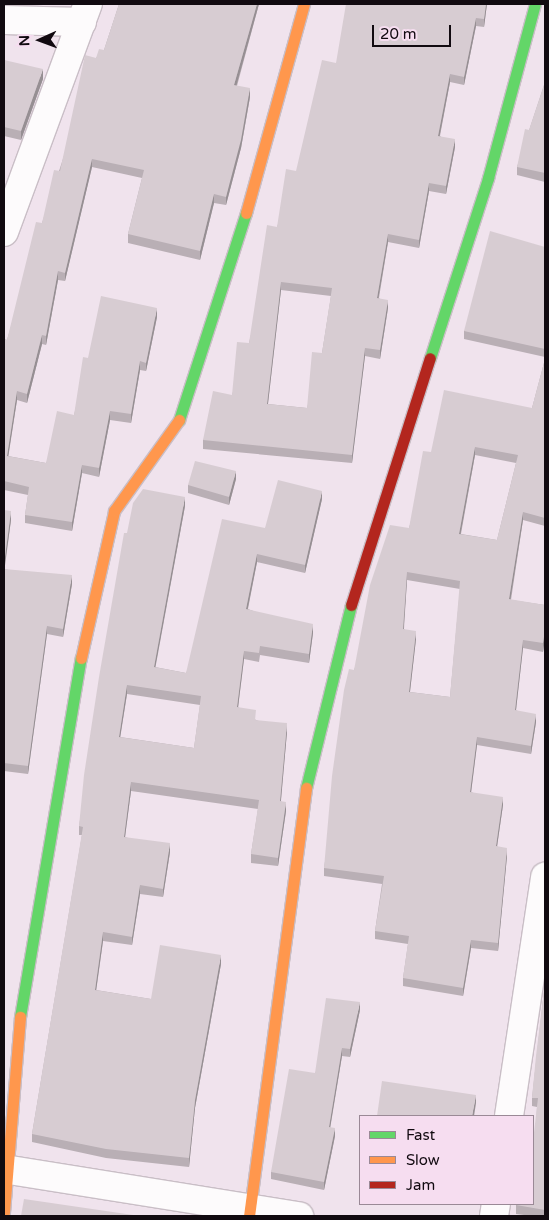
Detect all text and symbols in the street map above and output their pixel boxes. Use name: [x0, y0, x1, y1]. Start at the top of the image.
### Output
north arrow: [15, 15, 65, 65]
scale bar: [374, 15, 453, 47]
text: 20 m: [380, 25, 417, 43]
text: N: [16, 35, 33, 46]
legend: [359, 1115, 534, 1205]
text: Fast: [406, 1126, 435, 1144]
text: Slow: [406, 1151, 440, 1169]
text: Jam: [406, 1176, 435, 1194]

